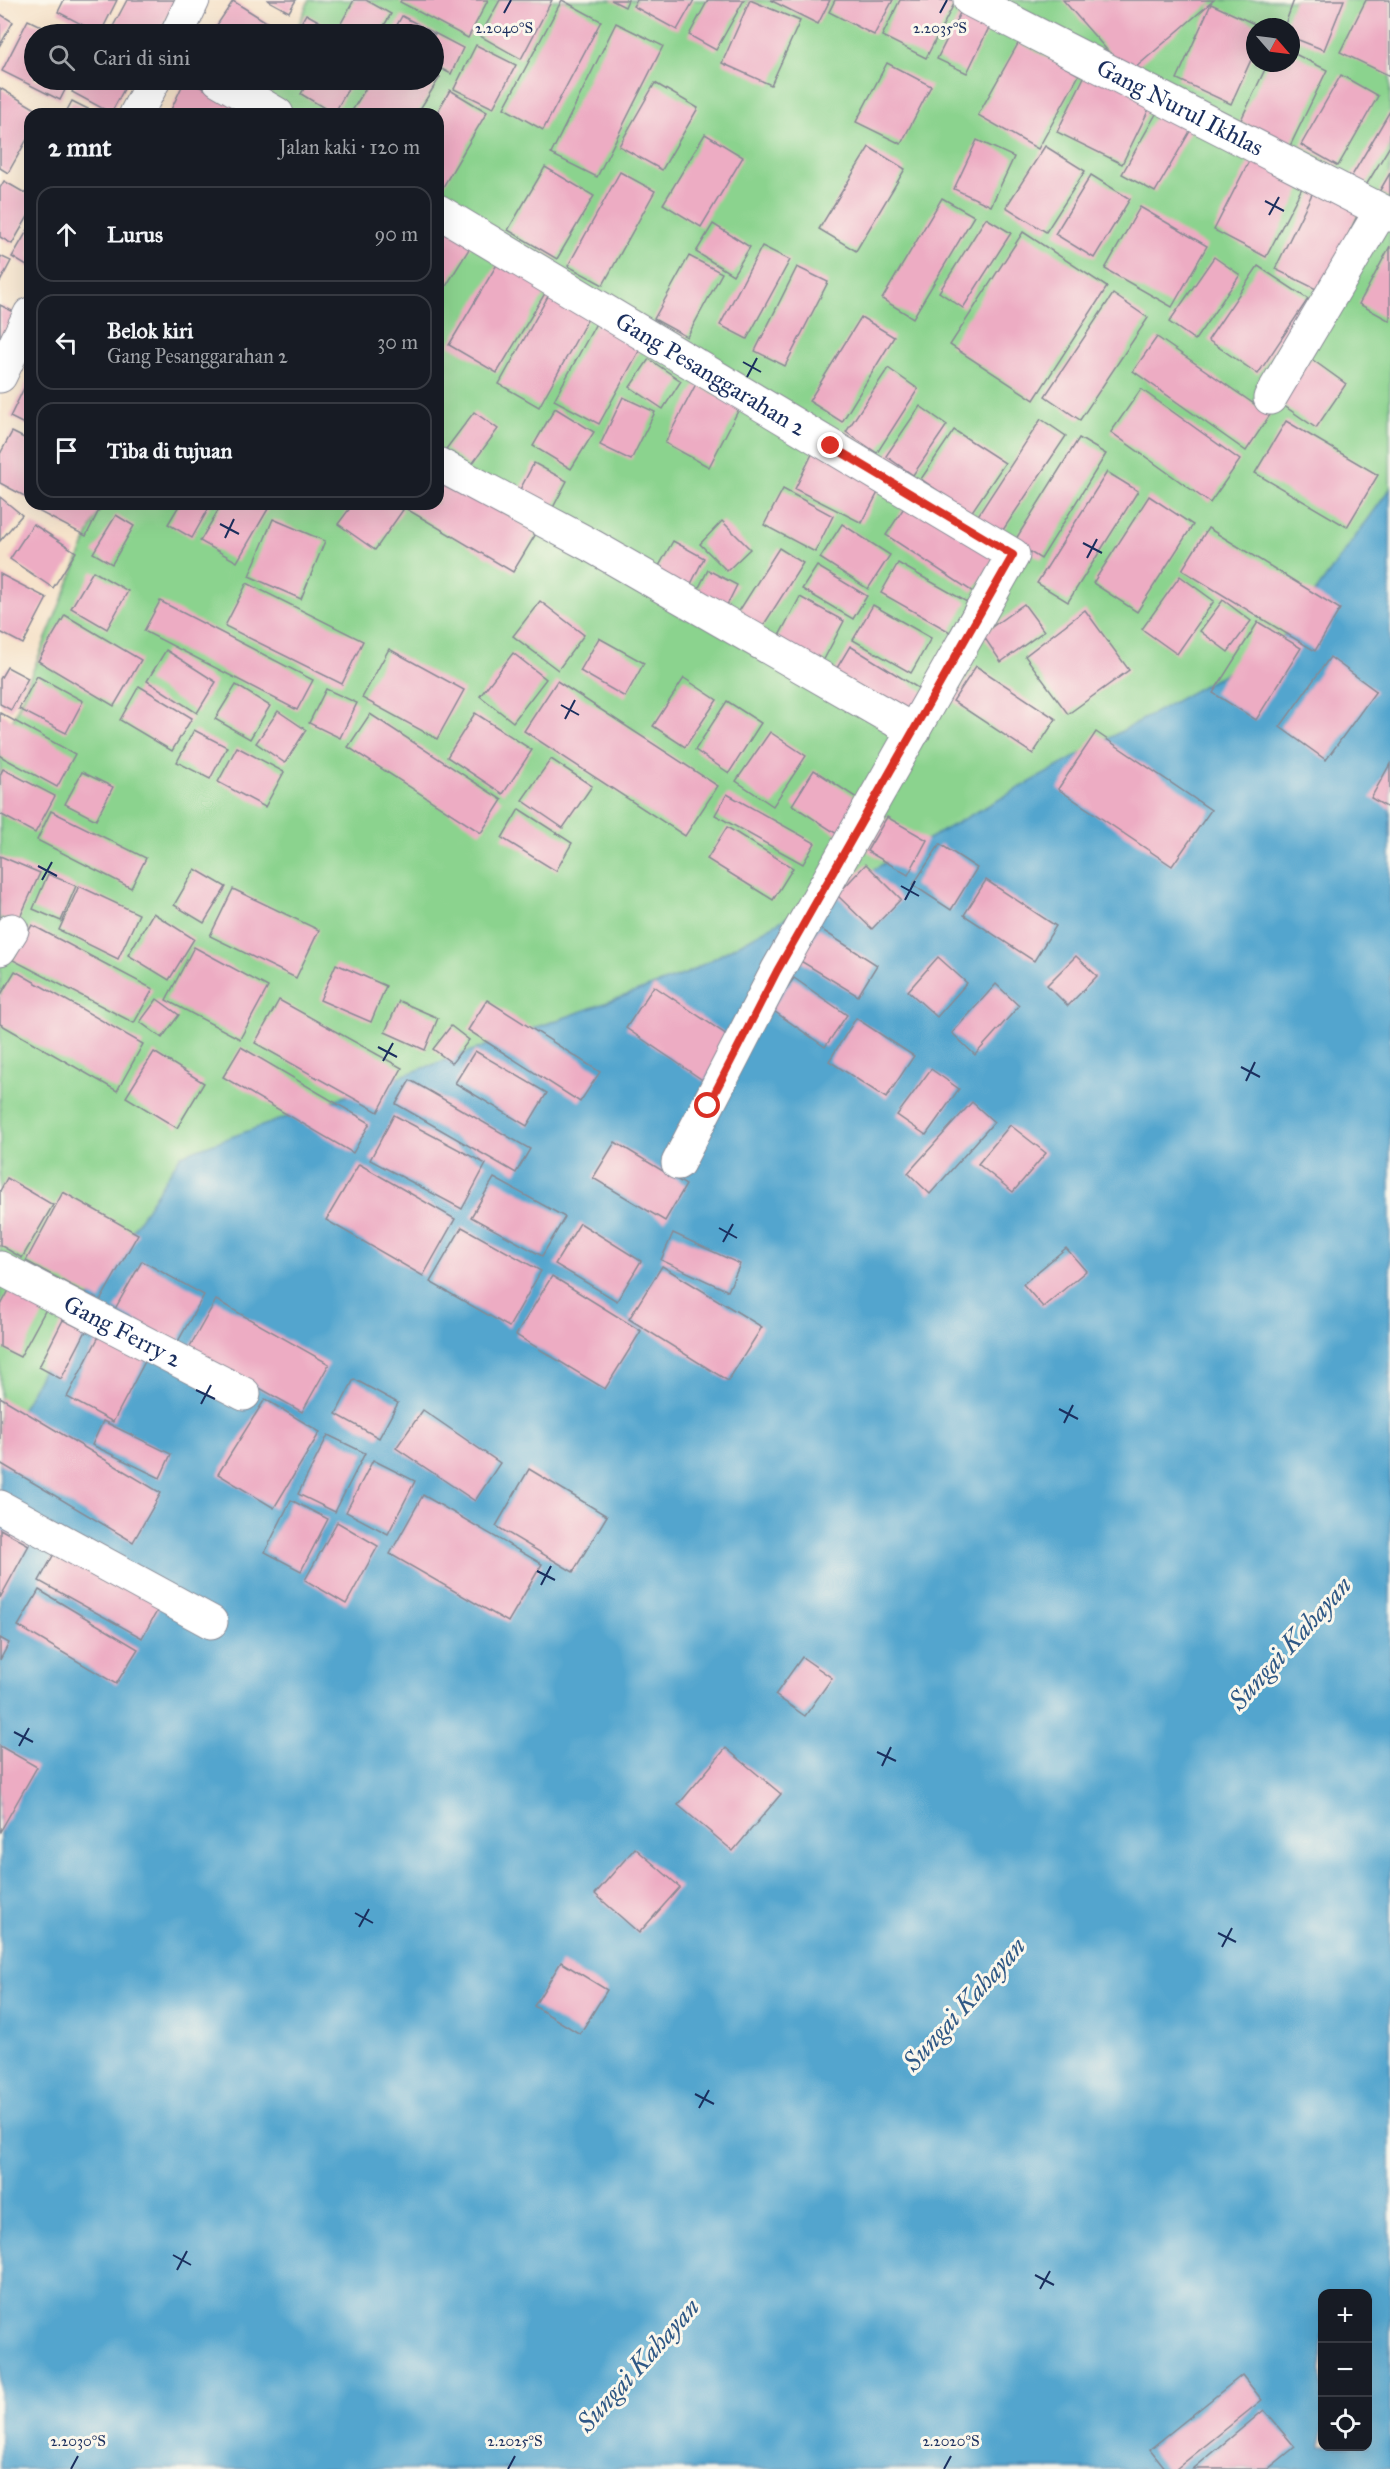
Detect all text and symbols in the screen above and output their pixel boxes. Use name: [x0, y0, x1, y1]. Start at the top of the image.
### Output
north arrow: [1246, 18, 1300, 72]
text: 2.2040°S: [475, 19, 533, 37]
text: 2.2035°S: [913, 19, 967, 37]
search box: [24, 24, 444, 90]
icon: search: [45, 41, 78, 74]
text: Cari di sini: [93, 44, 190, 71]
street label: Gang Nurul Ikhlas: [1092, 52, 1269, 163]
text: 2 mnt: [48, 131, 111, 163]
text: Jalan kaki · 120 m: [279, 135, 420, 159]
icon: ahead: [50, 218, 83, 251]
text: Lurus: [107, 221, 163, 248]
text: 90 m: [375, 222, 418, 246]
street label: Gang Pesanggarahan 2: [610, 306, 812, 443]
text: Belok kiri: [107, 317, 193, 344]
icon: left: [50, 326, 83, 359]
text: 30 m: [377, 330, 418, 354]
text: Gang Pesanggarahan 2: [107, 344, 288, 368]
route end: [817, 432, 843, 458]
icon: arrive: [50, 434, 83, 467]
text: Tiba di tujuan: [107, 437, 232, 464]
route start: [694, 1092, 720, 1118]
street label: Gang Ferry 2: [59, 1289, 187, 1374]
water label: Sungai Kahayan: [1221, 1569, 1359, 1717]
water label: Sungai Kahayan: [895, 1930, 1033, 2078]
map controls: [1318, 2289, 1372, 2451]
button: +: [1318, 2289, 1372, 2343]
water label: Sungai Kahayan: [569, 2291, 707, 2439]
button: −: [1318, 2343, 1372, 2397]
button: locate: [1318, 2397, 1372, 2451]
text: 2.2030°S: [50, 2432, 106, 2450]
text: 2.2025°S: [487, 2432, 543, 2450]
text: 2.2020°S: [922, 2432, 980, 2450]

